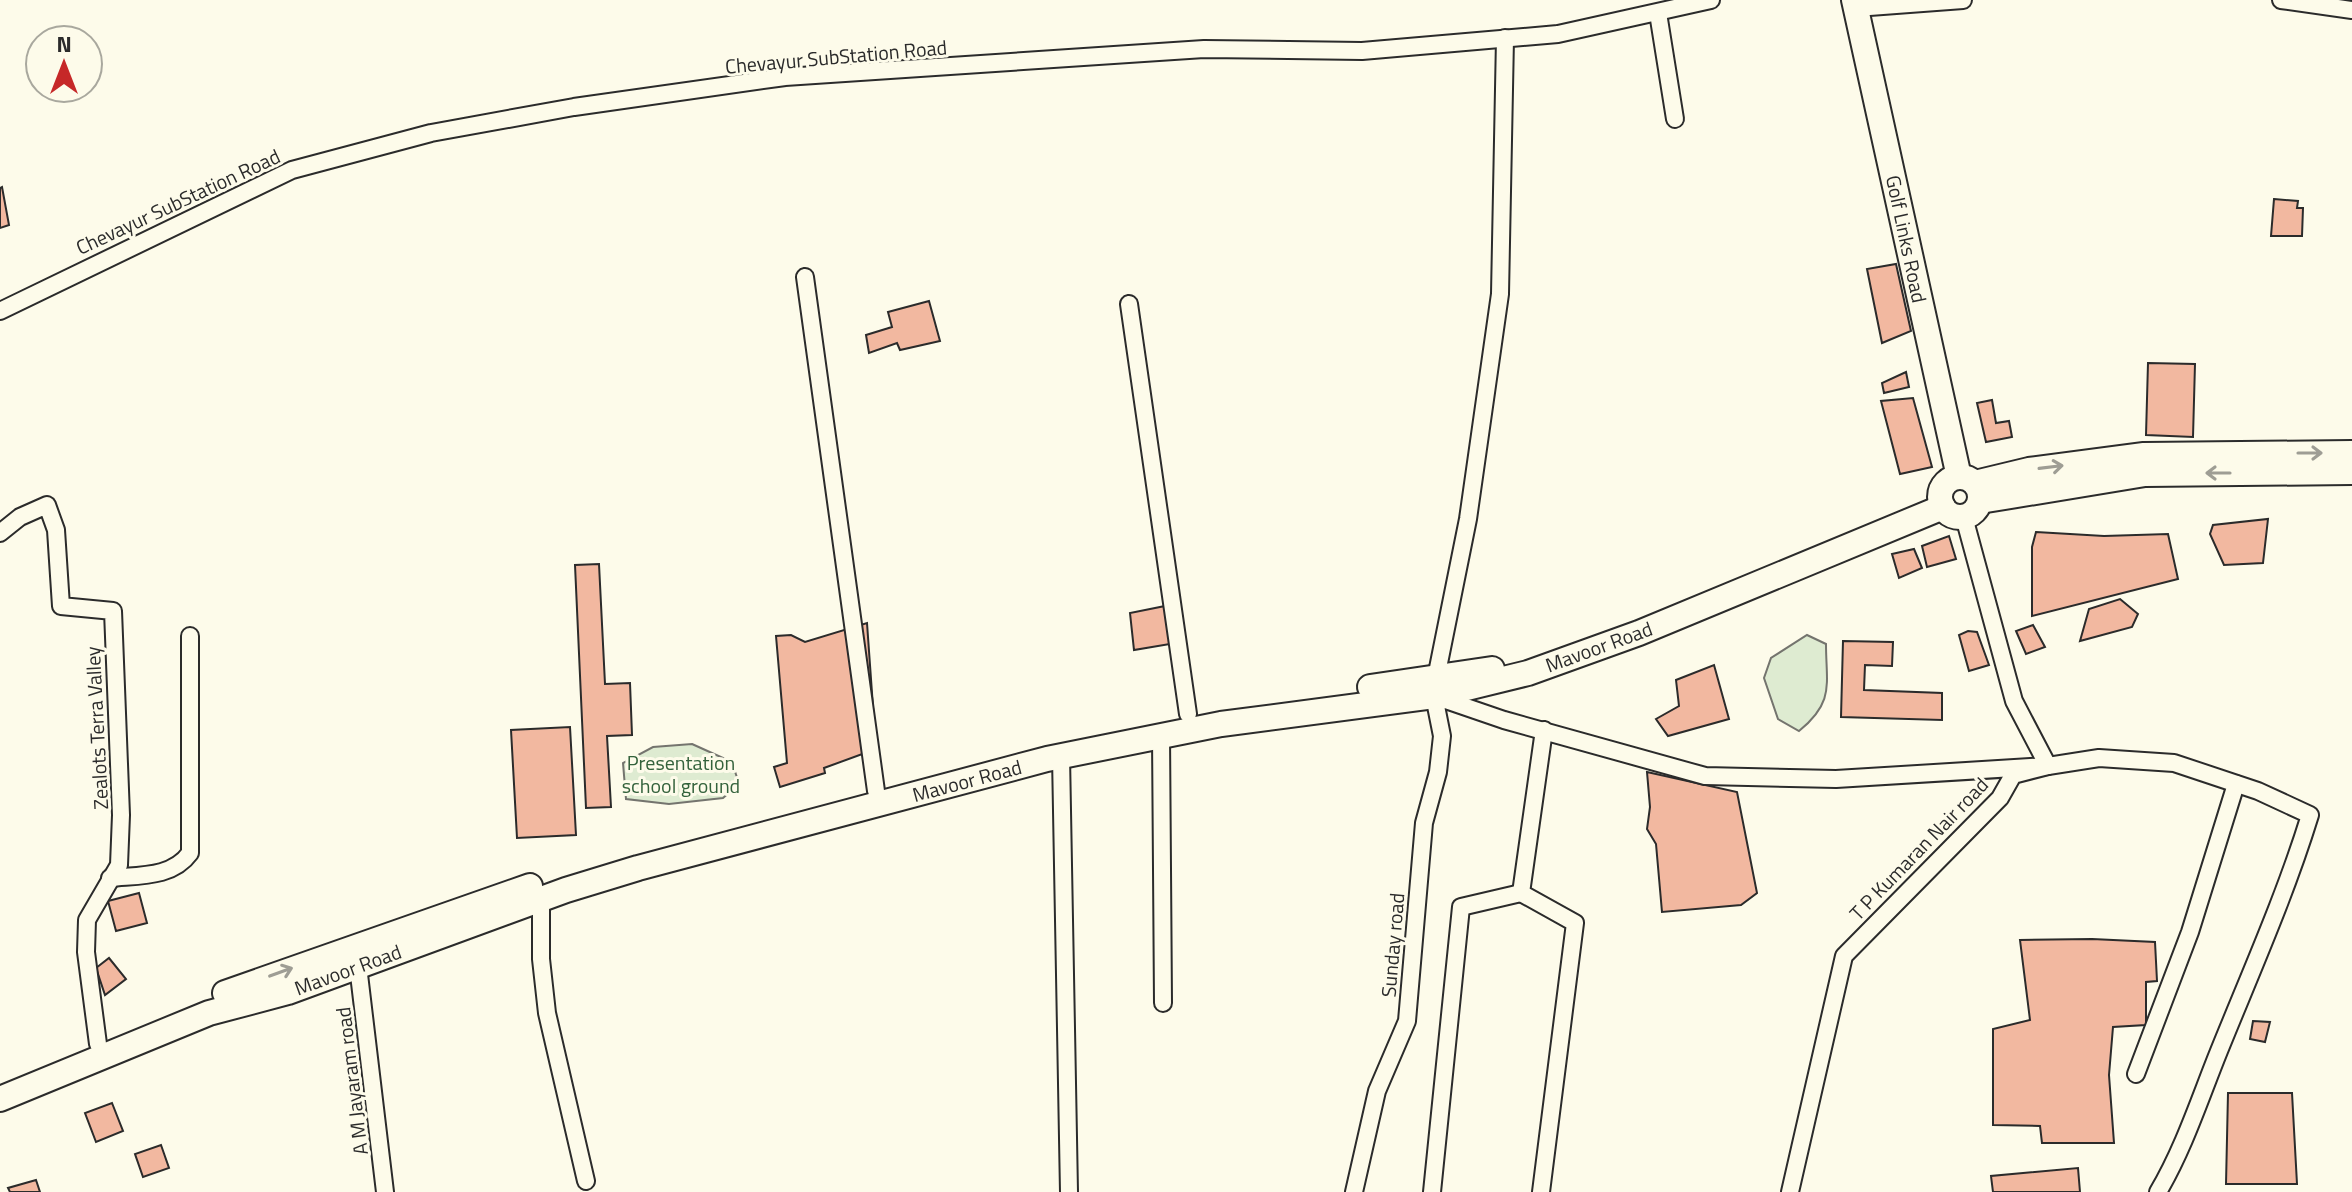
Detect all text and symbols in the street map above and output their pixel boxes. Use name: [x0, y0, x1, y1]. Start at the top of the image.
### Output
north arrow: [24, 24, 104, 104]
text: N: [56, 27, 72, 61]
street label: Chevayur SubStation Road: [724, 31, 948, 82]
street label: Chevayur SubStation Road: [70, 140, 285, 263]
street label: Golf Links Road: [1878, 172, 1935, 306]
one-way arrow: [2296, 445, 2323, 461]
one-way arrow: [2037, 460, 2064, 475]
one-way arrow: [2205, 465, 2232, 481]
street label: Mavoor Road: [1541, 613, 1657, 680]
street label: Zealots Terra Valley: [77, 645, 116, 810]
park label: Presentation school ground: [622, 747, 740, 801]
street label: Mavoor Road: [909, 751, 1025, 810]
street label: T P Kumaran Nair road: [1842, 770, 1995, 927]
street label: Sunday road: [1373, 891, 1413, 998]
street label: Mavoor Road: [290, 936, 406, 1003]
one-way arrow: [268, 964, 292, 978]
street label: A M Jayaram road: [327, 1005, 376, 1157]

